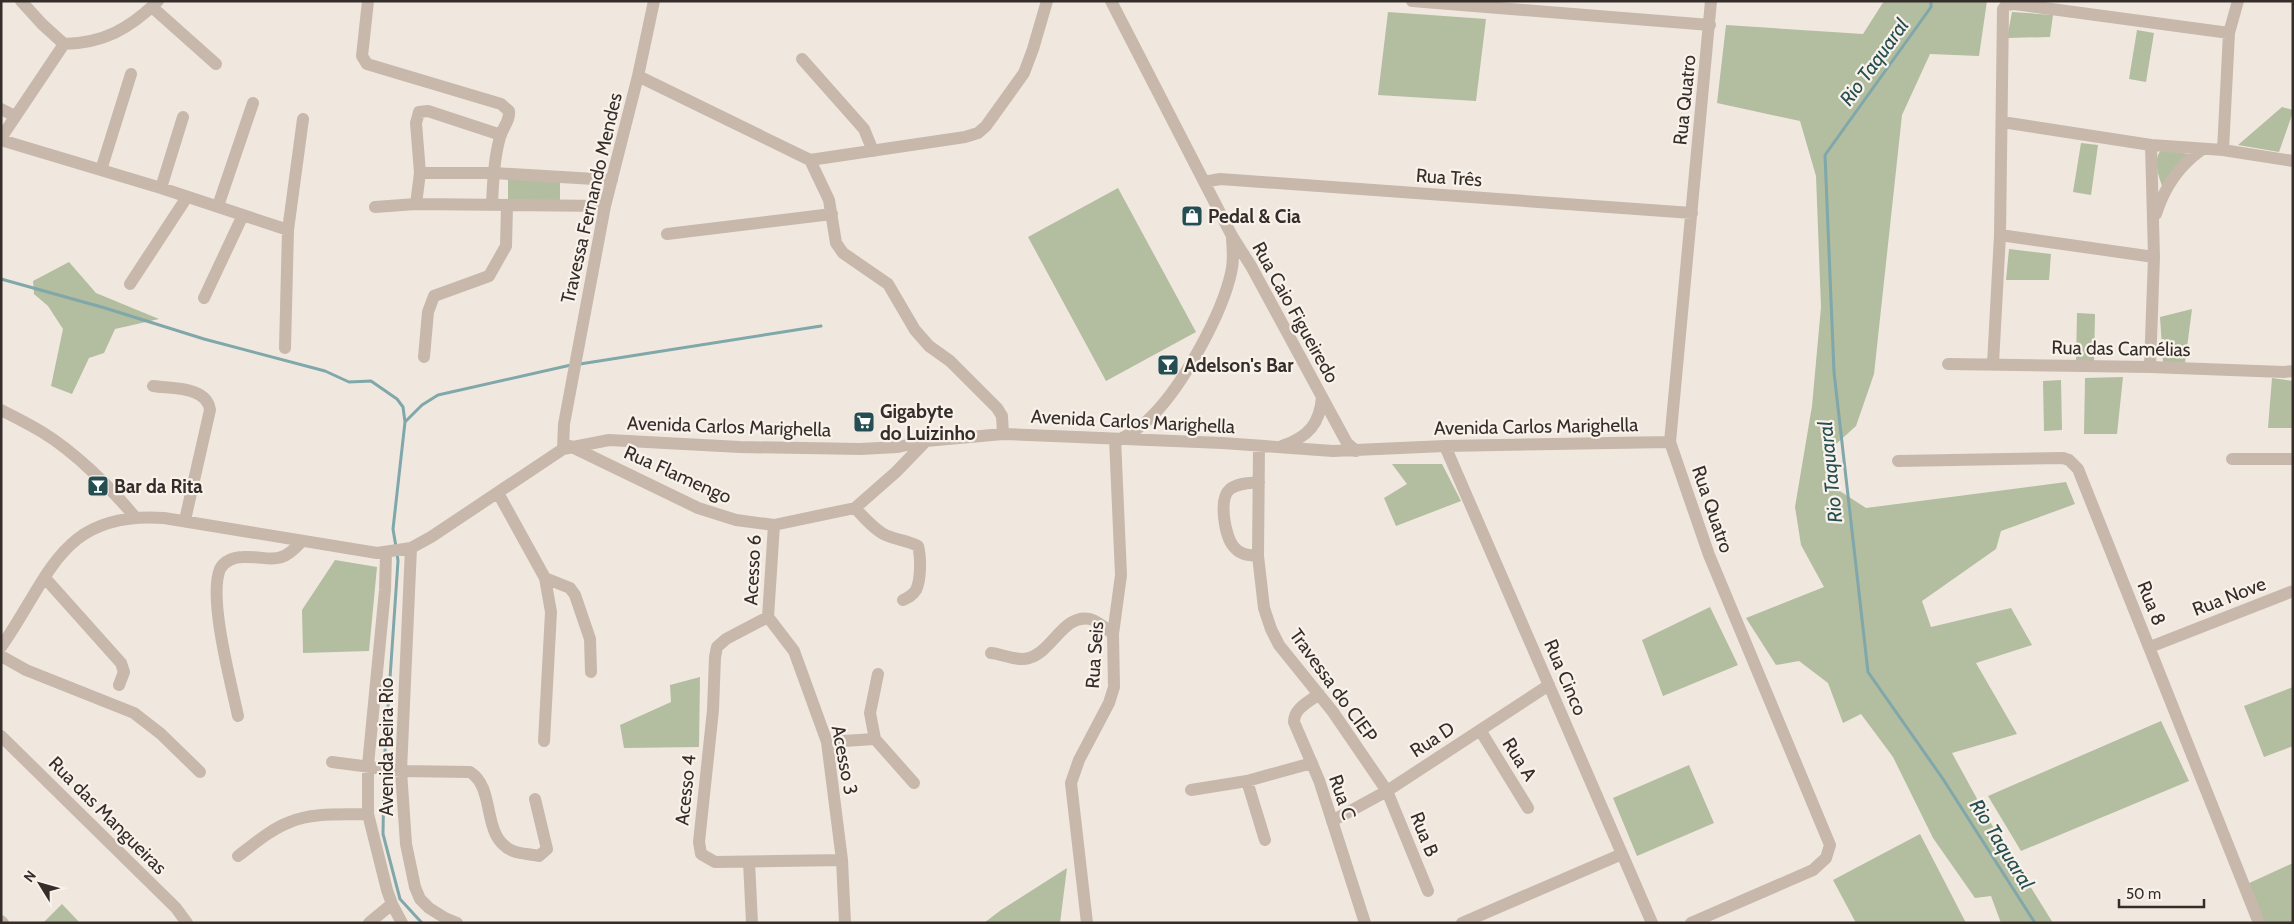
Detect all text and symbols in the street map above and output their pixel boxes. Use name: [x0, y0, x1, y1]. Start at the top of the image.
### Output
water label: Rio Taquaral: [1834, 13, 1914, 110]
street label: Rua Quatro: [1668, 54, 1701, 146]
street label: Travessa Fernando Mendes: [556, 91, 627, 306]
street label: Rua Três: [1415, 164, 1483, 191]
shop icon: Pedal & Cia: [1180, 204, 1204, 228]
place label: Pedal & Cia: [1208, 205, 1301, 228]
street label: Rua Caio Figueiredo: [1247, 238, 1344, 387]
street label: Rua das Camélias: [2051, 336, 2191, 361]
bar icon: Adelson's Bar: [1156, 353, 1180, 377]
place label: Adelson's Bar: [1184, 354, 1294, 377]
place label: Gigabyte do Luizinho: [880, 400, 976, 445]
street label: Avenida Carlos Marighella: [1030, 405, 1236, 438]
supermarket icon: Gigabyte do Luizinho: [852, 410, 876, 434]
street label: Avenida Carlos Marighella: [626, 411, 832, 442]
street label: Avenida Carlos Marighella: [1434, 413, 1638, 440]
water label: Rio Taquaral: [1813, 420, 1847, 524]
street label: Rua Flamengo: [621, 441, 735, 508]
street label: Rua Quatro: [1687, 463, 1738, 556]
bar icon: Bar da Rita: [86, 474, 110, 498]
place label: Bar da Rita: [114, 475, 203, 498]
street label: Acesso 6: [739, 534, 766, 606]
street label: Rua Nove: [2189, 572, 2269, 621]
street label: Rua 8: [2132, 578, 2171, 629]
street label: Rua Seis: [1081, 621, 1108, 689]
street label: Travessa do CIEP: [1285, 624, 1382, 747]
street label: Rua Cinco: [1539, 636, 1592, 719]
street label: Avenida Beira Rio: [375, 678, 398, 816]
street label: Rua D: [1406, 716, 1459, 762]
street label: Acesso 3: [826, 723, 863, 797]
street label: Rua A: [1498, 734, 1542, 785]
street label: Rua das Mangueiras: [44, 752, 172, 879]
street label: Acesso 4: [670, 753, 701, 827]
street label: Rua C: [1324, 772, 1361, 823]
water label: Rio Taquaral: [1965, 794, 2039, 894]
street label: Rua B: [1405, 809, 1444, 860]
north arrow: [15, 859, 65, 909]
text: N: [19, 867, 40, 886]
scale bar: [2119, 876, 2204, 908]
text: 50 m: [2126, 885, 2161, 903]

